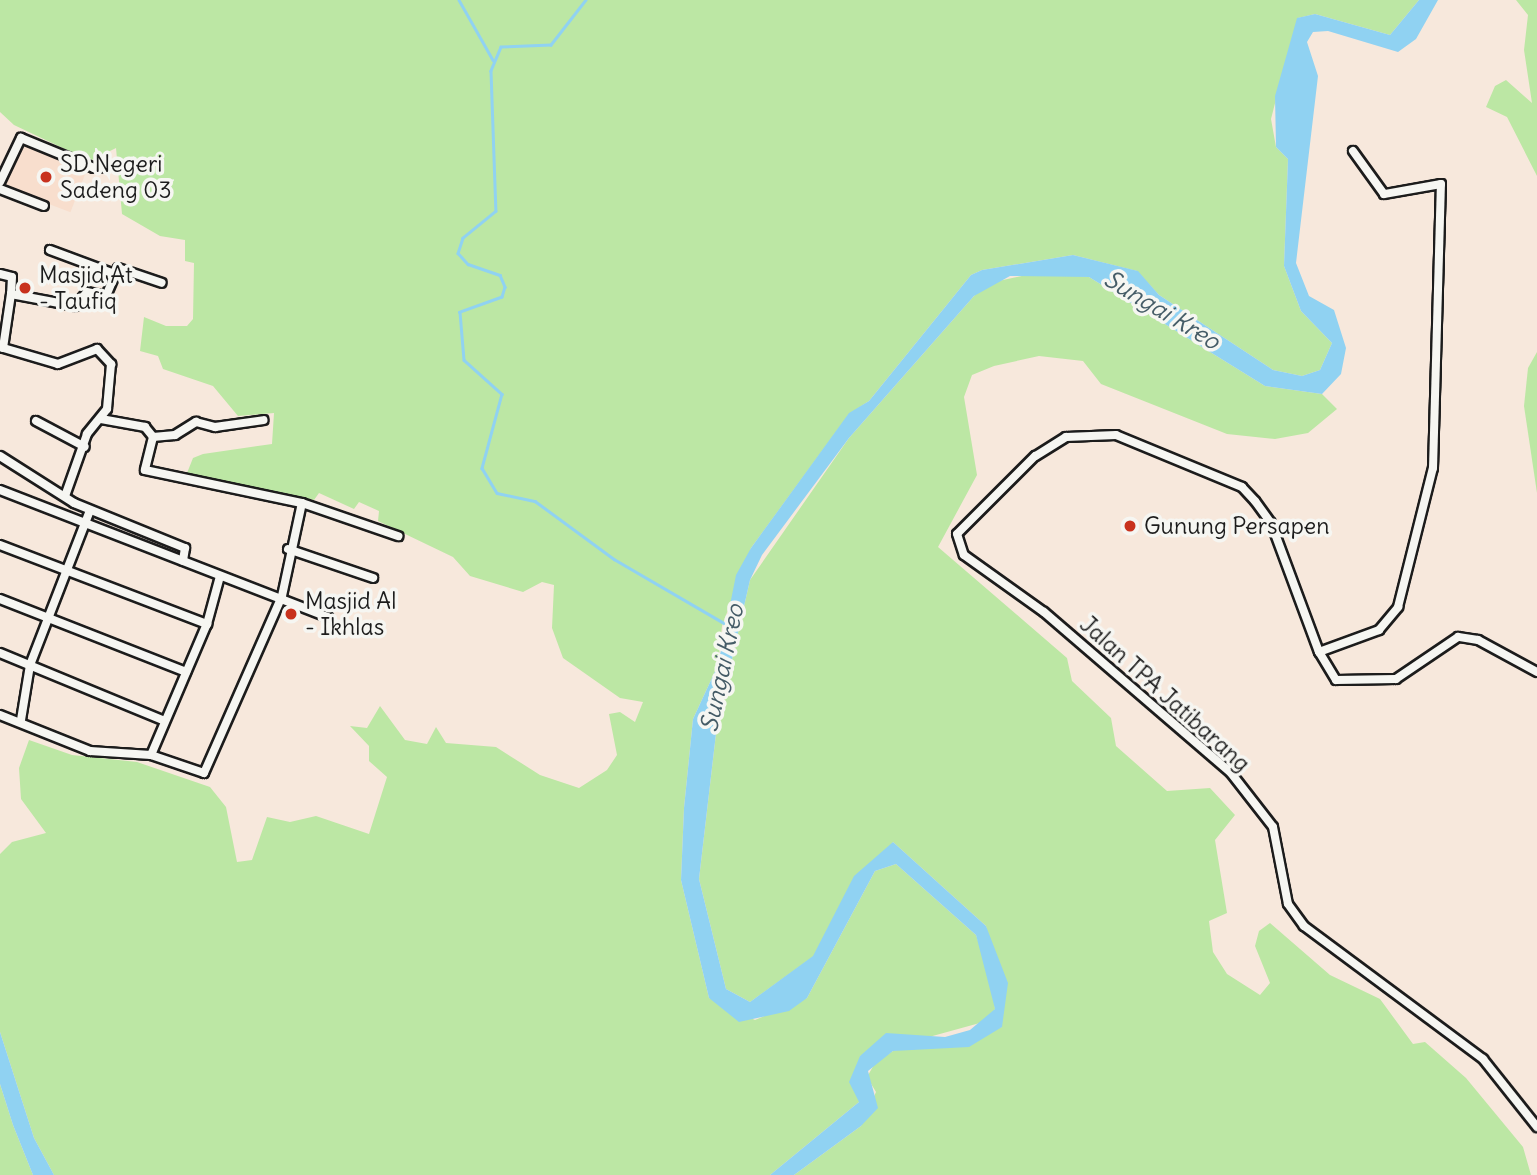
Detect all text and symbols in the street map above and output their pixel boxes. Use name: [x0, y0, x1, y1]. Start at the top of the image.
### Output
place label: SD Negeri Sadeng 03: [60, 150, 171, 204]
marker: SD Negeri Sadeng 03: [38, 169, 54, 185]
place label: Masjid At - Taufiq: [39, 261, 133, 315]
water label: Sungai Kreo: [1099, 264, 1225, 356]
marker: Masjid At - Taufiq: [17, 280, 33, 296]
place label: Gunung Persapen: [1144, 512, 1329, 540]
marker: Gunung Persapen: [1122, 518, 1138, 534]
place label: Masjid Al - Ikhlas: [305, 587, 396, 641]
water label: Sungai Kreo: [694, 602, 750, 734]
marker: Masjid Al - Ikhlas: [283, 606, 299, 622]
street label: Jalan TPA Jatibarang: [1074, 610, 1256, 778]

